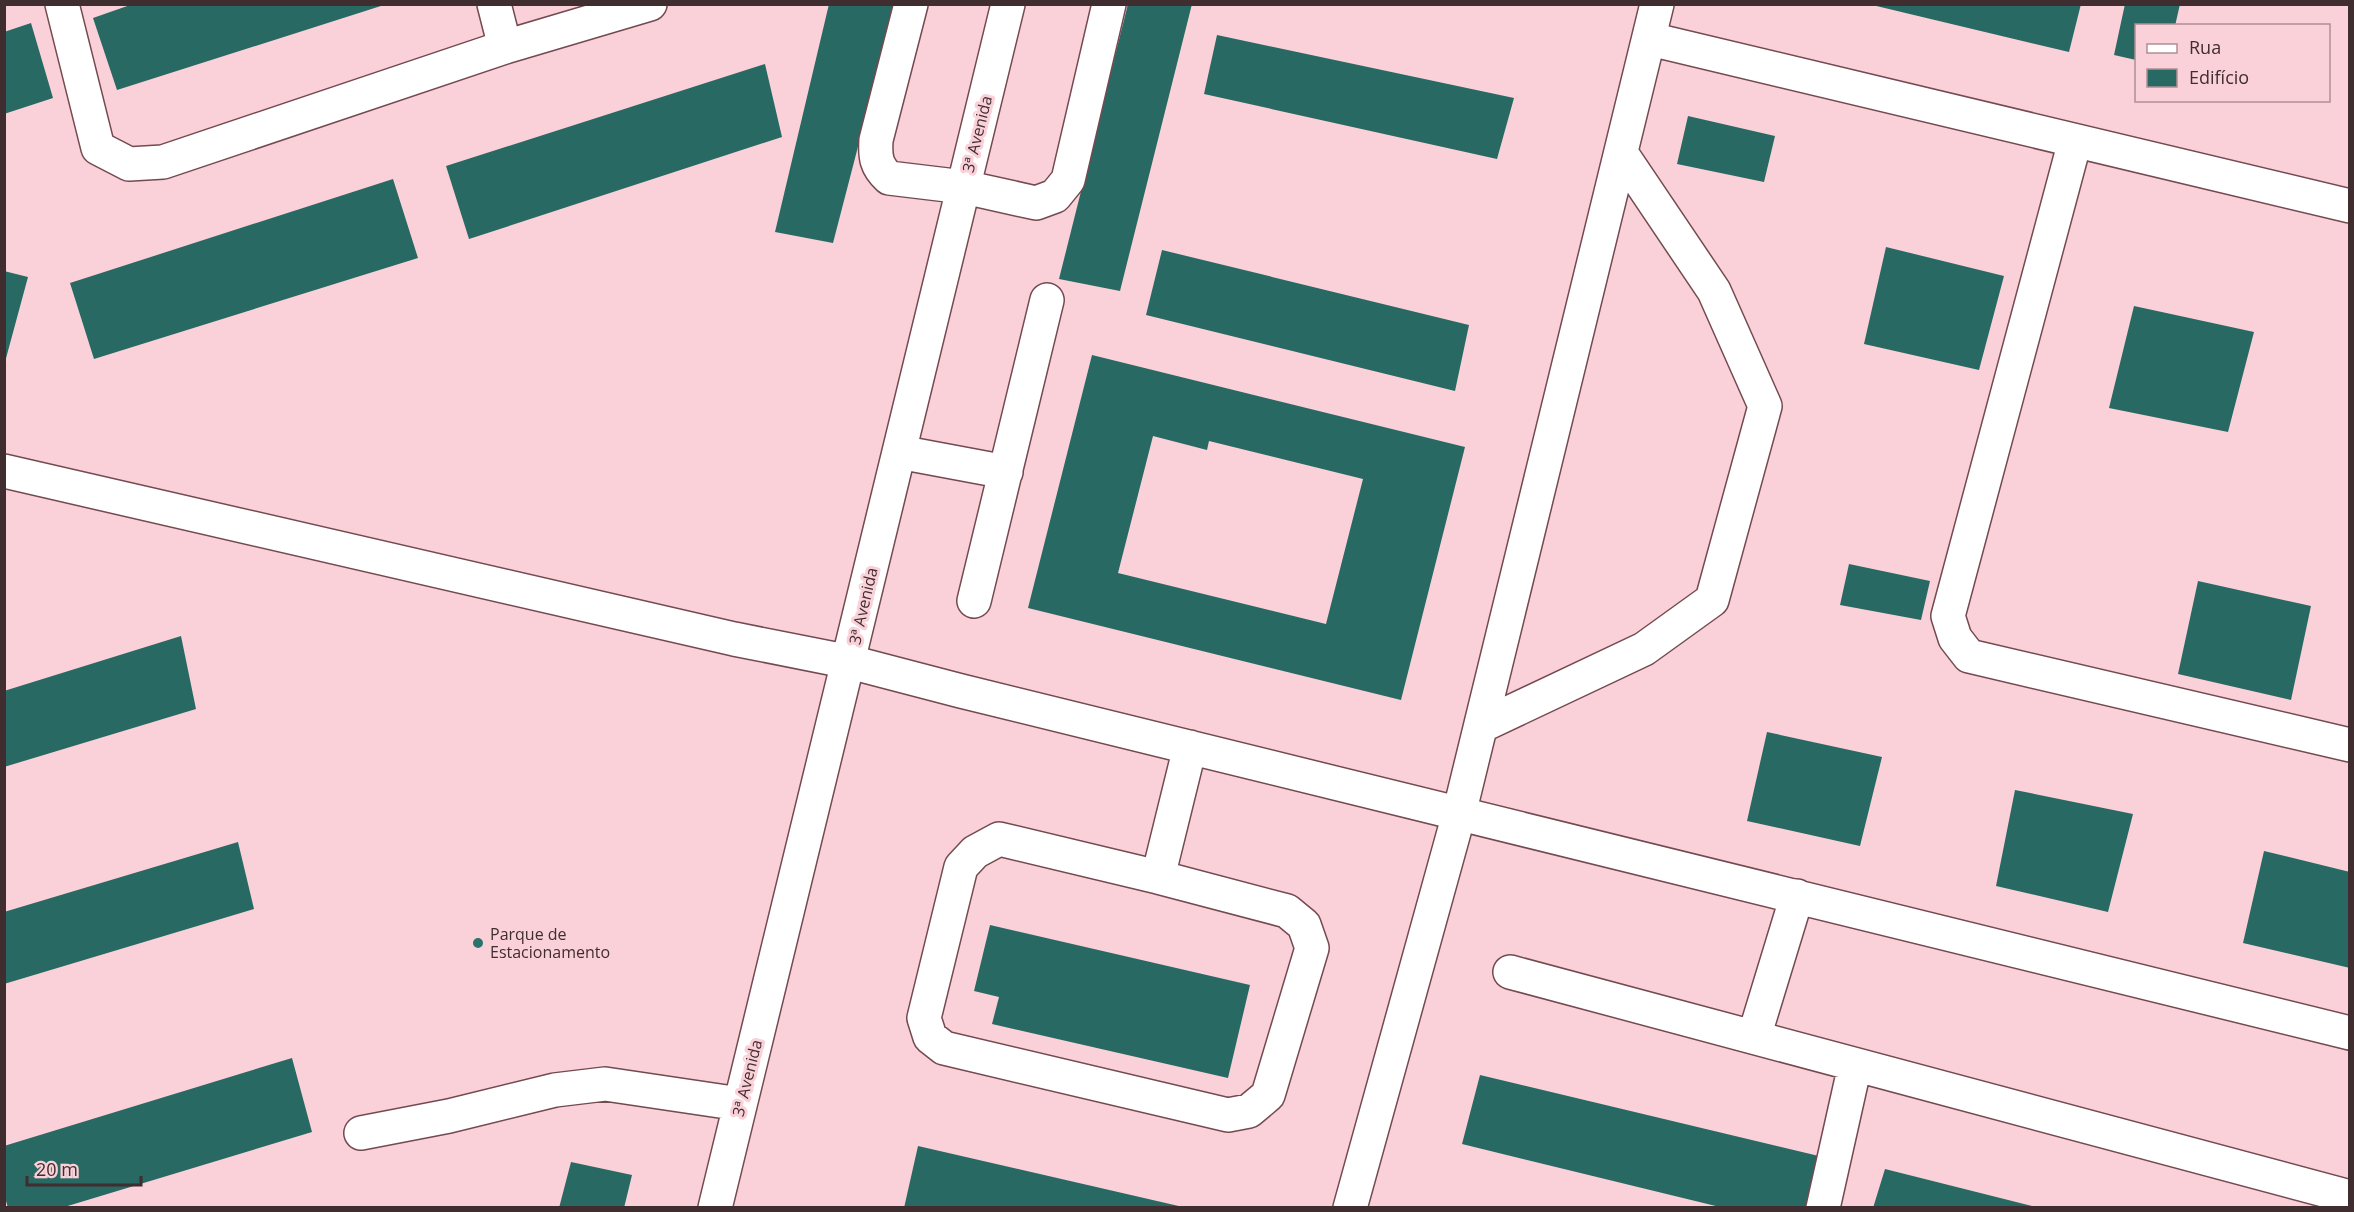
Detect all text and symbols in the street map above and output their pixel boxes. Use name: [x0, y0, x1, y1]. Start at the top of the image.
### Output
legend: [2135, 24, 2330, 102]
text: Rua: [2189, 35, 2221, 59]
text: Edifício: [2189, 65, 2249, 89]
street label: 3ª Avenida: [957, 93, 997, 175]
street label: 3ª Avenida: [843, 565, 883, 647]
place label: Parque de Estacionamento: [490, 923, 610, 963]
marker: Parque de Estacionamento: [471, 936, 485, 950]
street label: 3ª Avenida: [727, 1037, 767, 1119]
scale bar: [27, 1149, 141, 1187]
text: 20 m: [36, 1157, 78, 1181]

